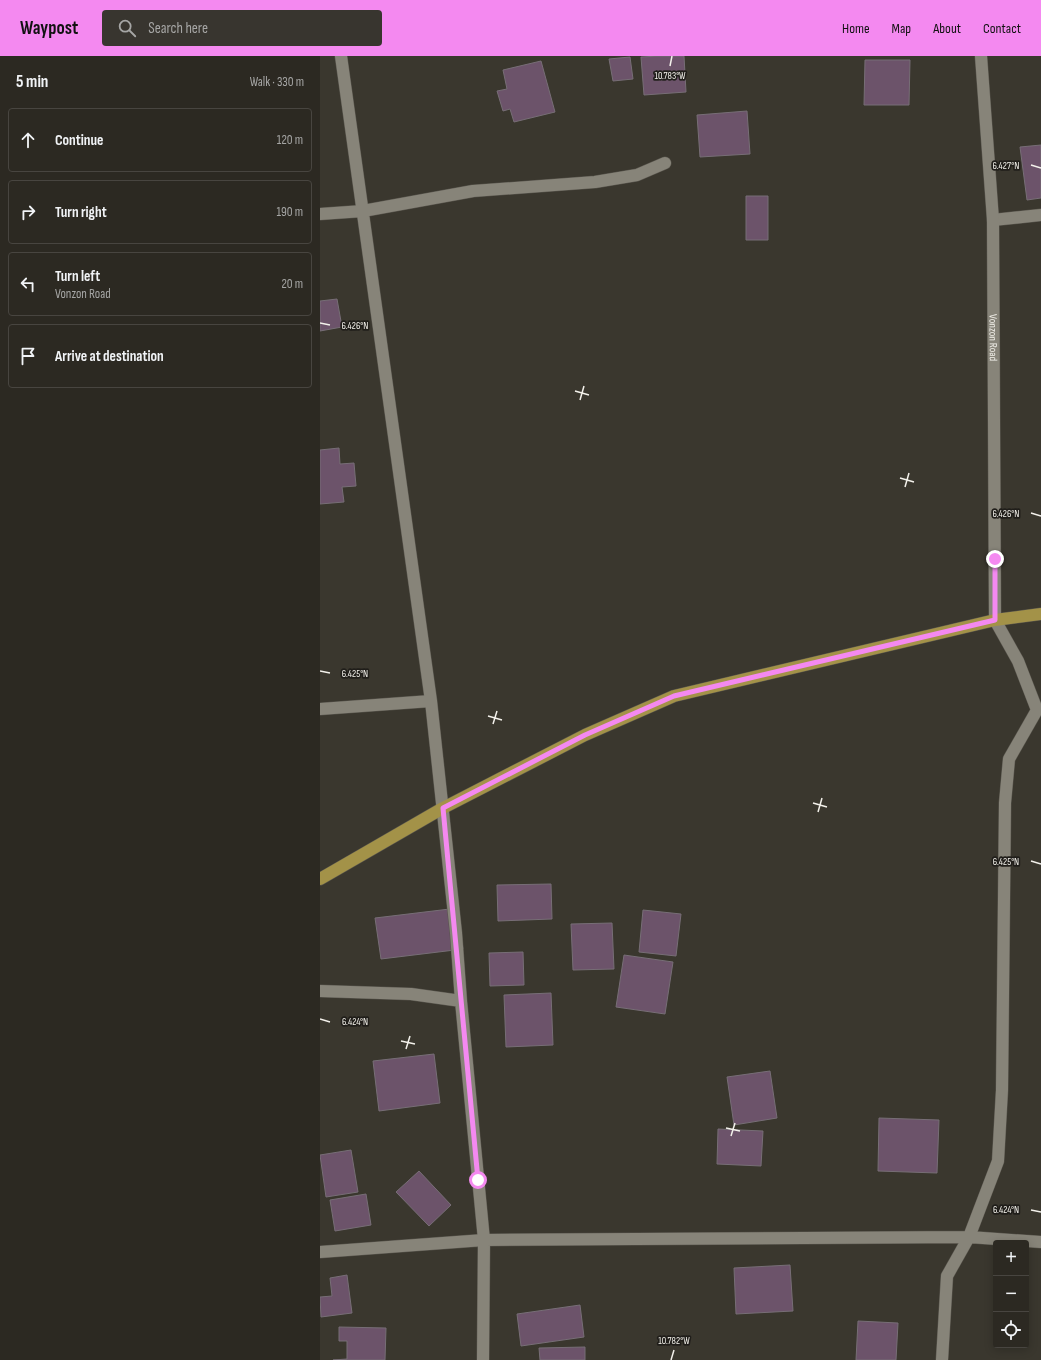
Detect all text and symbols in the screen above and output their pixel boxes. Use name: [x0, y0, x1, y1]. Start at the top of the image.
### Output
search box: [102, 10, 382, 46]
text: Waypost: [20, 17, 78, 40]
icon: search: [116, 17, 138, 39]
text: Search here: [148, 19, 208, 38]
text: Home: [842, 20, 870, 37]
text: Map: [892, 20, 911, 37]
text: About: [933, 20, 961, 37]
text: Contact: [983, 20, 1021, 37]
text: 10.783°W: [654, 70, 686, 82]
text: 5 min: [16, 72, 48, 92]
text: Walk · 330 m: [250, 74, 304, 90]
icon: ahead: [17, 129, 39, 151]
text: Continue: [55, 131, 104, 150]
text: 120 m: [277, 132, 303, 148]
text: 6.427°N: [993, 160, 1019, 172]
icon: right: [17, 201, 39, 223]
text: Turn right: [55, 203, 107, 222]
text: 190 m: [276, 204, 303, 220]
text: Turn left: [55, 267, 100, 286]
icon: left: [17, 273, 39, 295]
text: 20 m: [281, 276, 303, 292]
text: Vonzon Road: [55, 286, 111, 302]
street label: Vonzon Road: [986, 314, 1000, 362]
text: 6.426°N: [342, 320, 368, 332]
icon: arrive: [17, 345, 39, 367]
text: Arrive at destination: [55, 347, 164, 366]
text: 6.426°N: [993, 508, 1019, 520]
route end: [986, 550, 1004, 568]
text: 6.425°N: [342, 668, 368, 680]
text: 6.425°N: [993, 856, 1019, 868]
text: 6.424°N: [342, 1016, 368, 1028]
route start: [469, 1171, 487, 1189]
text: 6.424°N: [993, 1204, 1019, 1216]
map controls: [993, 1240, 1029, 1348]
button: +: [993, 1240, 1029, 1276]
button: −: [993, 1276, 1029, 1312]
button: locate: [993, 1312, 1029, 1348]
text: 10.782°W: [658, 1335, 690, 1347]

